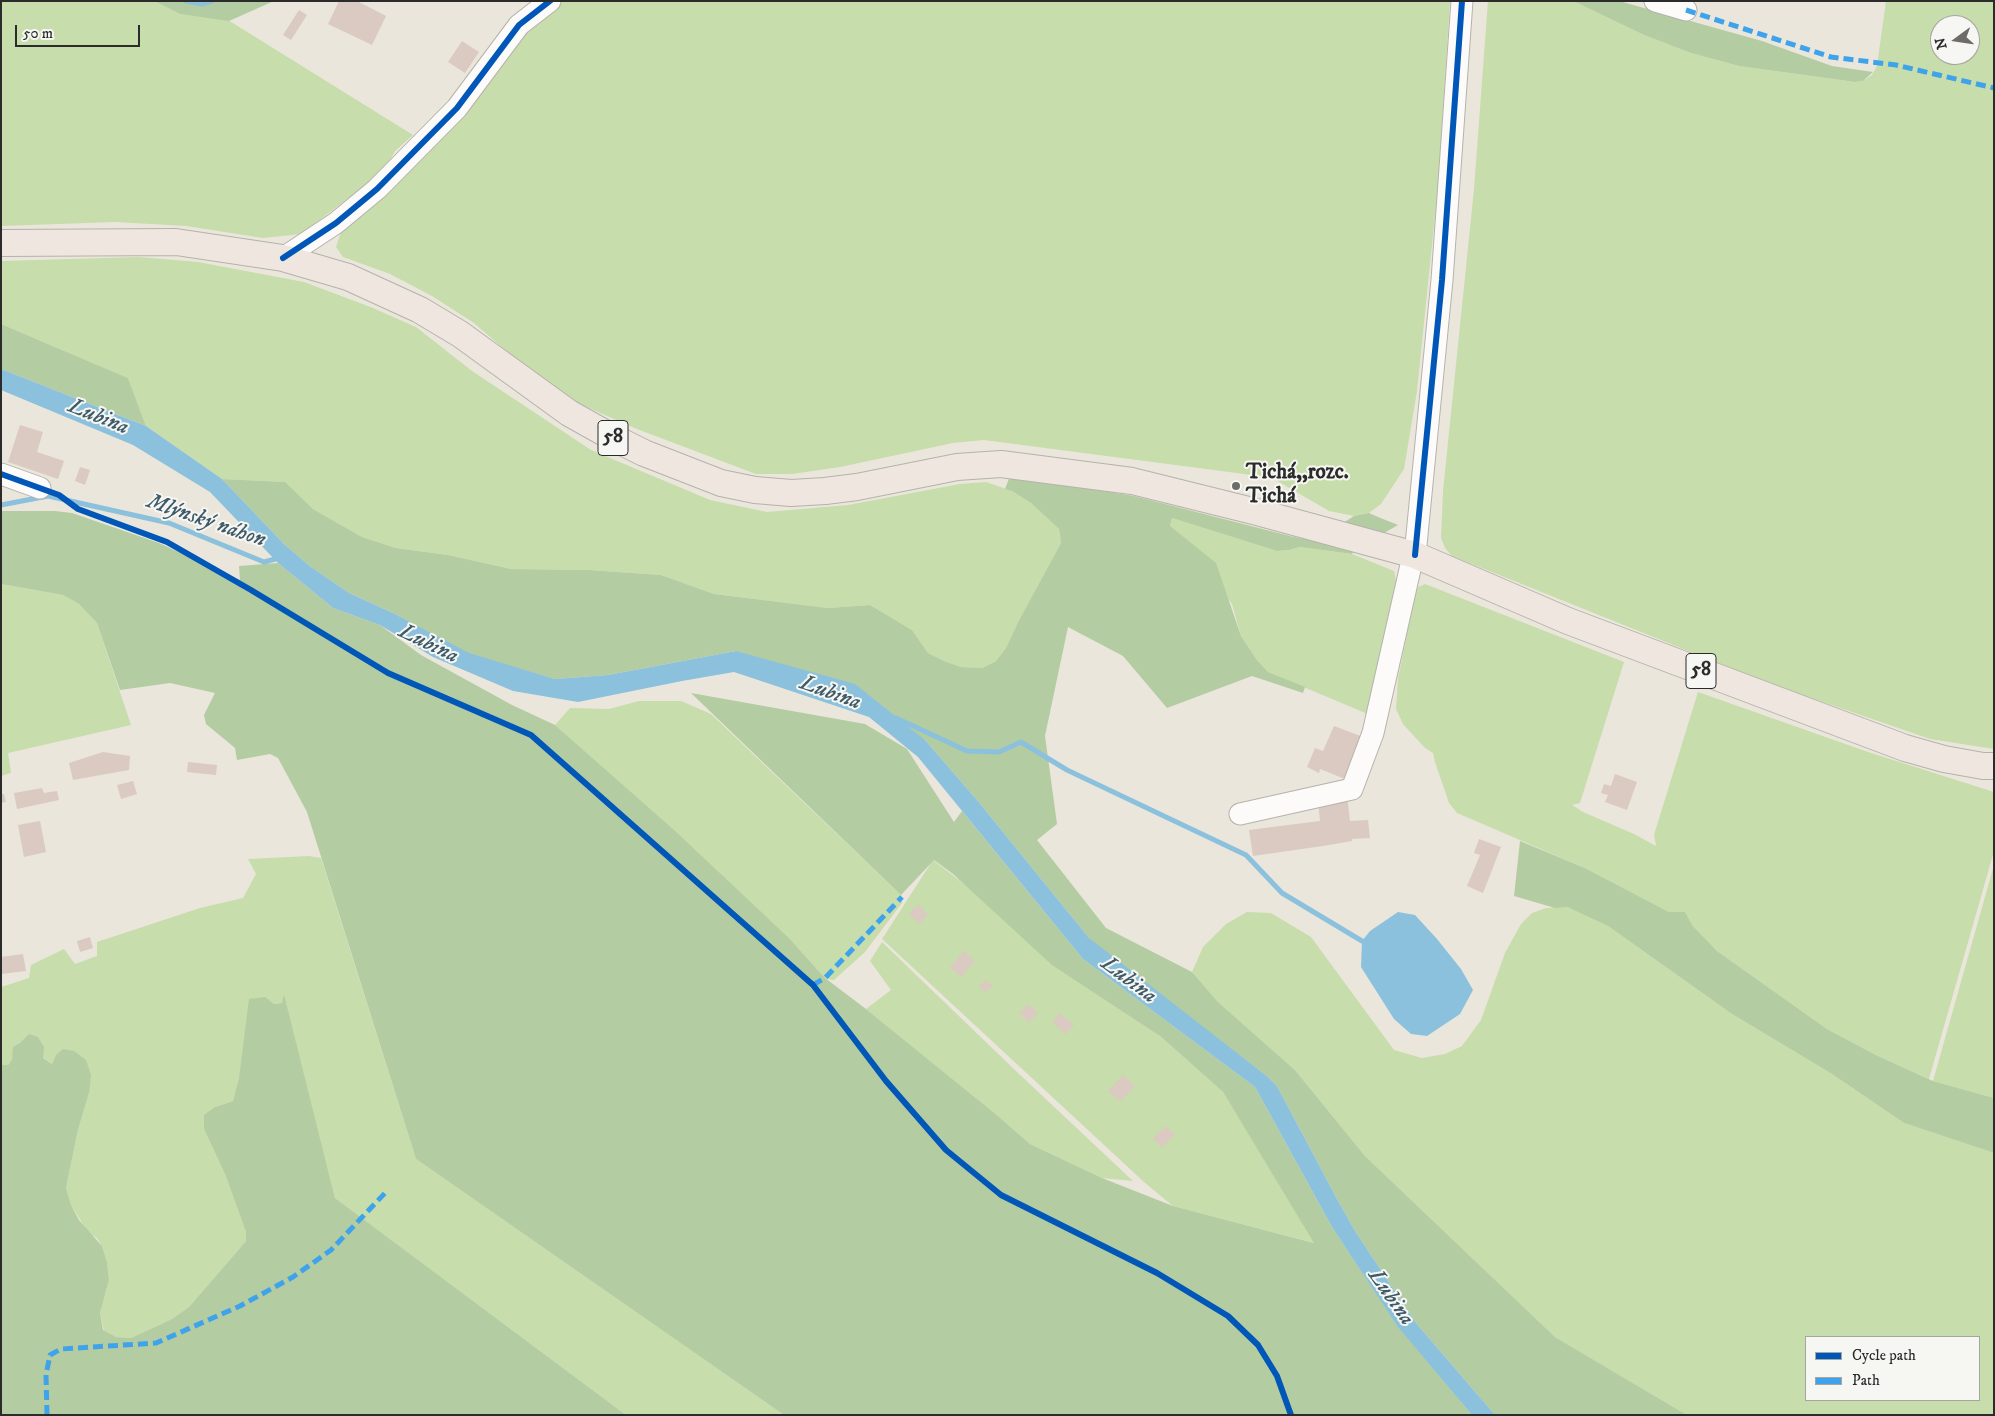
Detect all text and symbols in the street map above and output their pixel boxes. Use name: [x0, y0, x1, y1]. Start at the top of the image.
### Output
scale bar: [18, 15, 142, 47]
north arrow: [1930, 15, 1980, 65]
text: 50 m: [23, 24, 53, 43]
text: N: [1931, 36, 1952, 51]
water label: Lubina: [64, 394, 132, 442]
road number: 58: [598, 420, 628, 456]
place label: Tichá,,rozc. Tichá: [1246, 461, 1349, 511]
marker: Tichá,,rozc. Tichá: [1230, 480, 1242, 492]
water label: Mlýnský náhon: [143, 489, 269, 555]
water label: Lubina: [394, 619, 462, 671]
road number: 58: [1686, 654, 1716, 688]
water label: Lubina: [796, 671, 864, 717]
water label: Lubina: [1095, 952, 1161, 1010]
water label: Lubina: [1361, 1265, 1419, 1331]
legend: [1805, 1336, 1980, 1401]
text: Cycle path: [1852, 1346, 1916, 1365]
text: Path: [1852, 1371, 1880, 1390]

